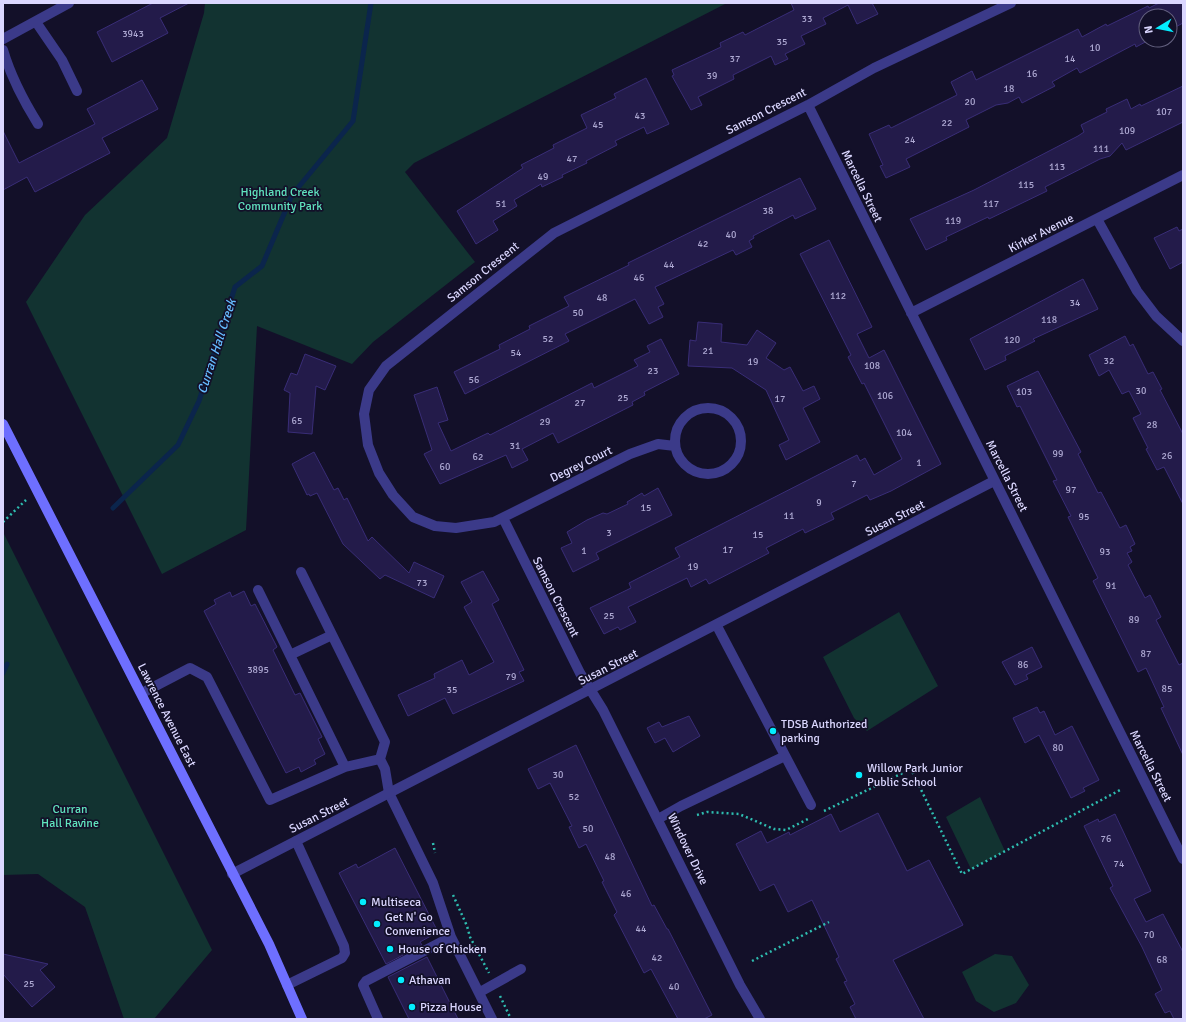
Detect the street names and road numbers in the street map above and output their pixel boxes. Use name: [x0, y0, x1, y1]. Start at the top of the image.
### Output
street label: Samson Crescent: [724, 85, 809, 138]
street label: Marcella Street: [838, 148, 885, 225]
street label: Kirker Avenue: [1006, 211, 1076, 256]
street label: Samson Crescent: [444, 239, 522, 306]
street label: Marcella Street: [982, 438, 1031, 515]
street label: Degrey Court: [548, 443, 615, 486]
street label: Susan Street: [863, 497, 928, 540]
street label: Samson Crescent: [529, 555, 582, 640]
street label: Susan Street: [576, 646, 641, 689]
street label: Lawrence Avenue East: [134, 661, 199, 769]
street label: Marcella Street: [1126, 728, 1175, 805]
street label: Susan Street: [287, 794, 352, 837]
street label: Windover Drive: [664, 811, 711, 887]

